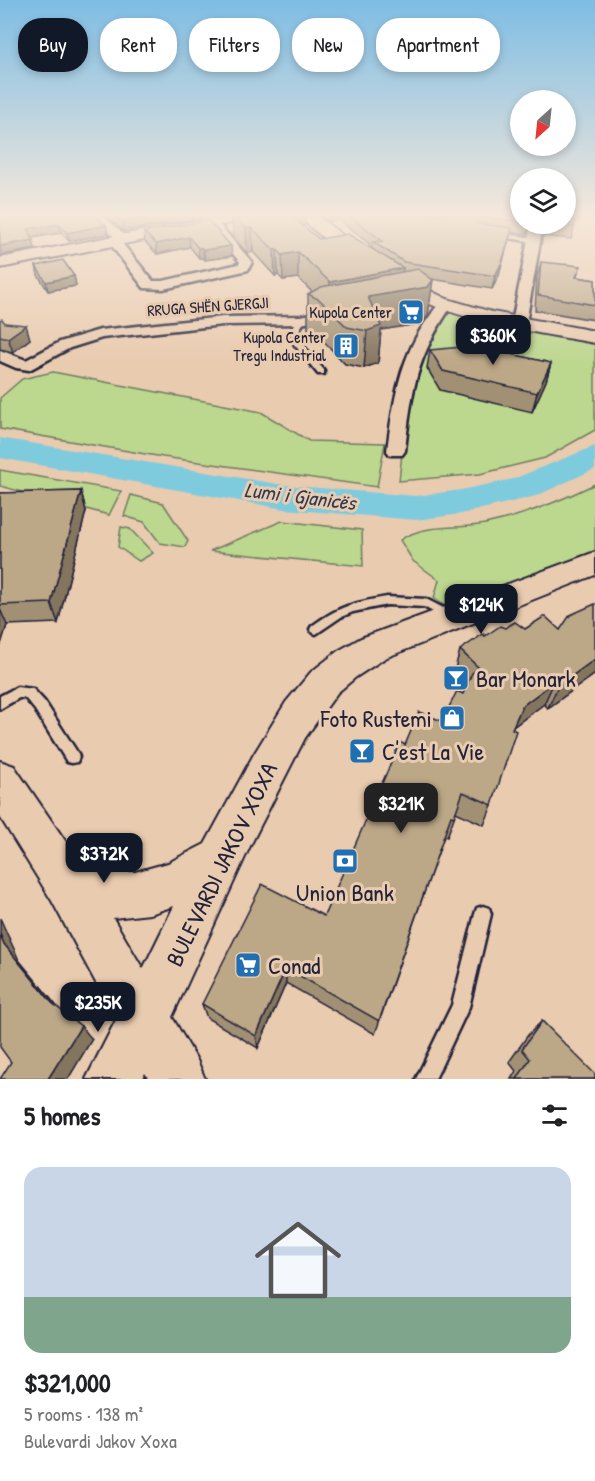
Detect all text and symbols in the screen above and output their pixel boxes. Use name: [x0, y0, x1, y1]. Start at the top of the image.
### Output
chip: Buy: [18, 18, 88, 72]
chip: Rent: [100, 18, 177, 72]
chip: Filters: [189, 18, 280, 72]
chip: New: [292, 18, 364, 72]
chip: Apartment: [376, 18, 500, 72]
north arrow: [510, 90, 576, 156]
map controls: [510, 90, 576, 234]
button: layers: [510, 168, 576, 234]
street label: RRUGA SHËN GJERGJI: [146, 291, 270, 321]
supermarket icon: Kupola Center: [396, 297, 426, 327]
place label: Kupola Center: [309, 301, 392, 323]
pin: $360K: [451, 315, 535, 366]
text: $360K: [470, 321, 516, 348]
place label: Kupola Center Tregu Industrial: [233, 326, 327, 366]
building icon: Kupola Center Tregu Industrial: [331, 331, 361, 361]
water label: Lumi i Gjanicës: [243, 475, 359, 517]
pin: $124K: [439, 584, 523, 635]
text: $124K: [459, 590, 503, 617]
place label: Bar Monark: [476, 662, 576, 694]
bar icon: Bar Monark: [441, 663, 471, 693]
place label: Foto Rustemi: [320, 702, 432, 734]
shop icon: Foto Rustemi: [437, 703, 467, 733]
place label: C'est La Vie: [382, 735, 484, 767]
bar icon: C'est La Vie: [347, 736, 377, 766]
street label: BULEVARDI JAKOV XOXA: [158, 757, 284, 971]
pin: $321K: [359, 783, 443, 834]
text: $321K: [378, 789, 424, 816]
pin: $372K: [62, 833, 146, 884]
text: $372K: [80, 839, 128, 866]
bank icon: Union Bank: [330, 846, 360, 876]
place label: Union Bank: [296, 876, 394, 908]
place label: Conad: [268, 949, 320, 981]
supermarket icon: Conad: [233, 950, 263, 980]
pin: $235K: [56, 982, 140, 1033]
text: $235K: [74, 988, 122, 1015]
text: 5 homes: [24, 1098, 100, 1133]
icon: filters: [538, 1099, 571, 1132]
icon: home: [244, 1206, 352, 1314]
text: $321,000: [24, 1365, 111, 1400]
text: 5 rooms · 138 m²: [24, 1400, 143, 1427]
text: Bulevardi Jakov Xoxa: [24, 1427, 177, 1454]

